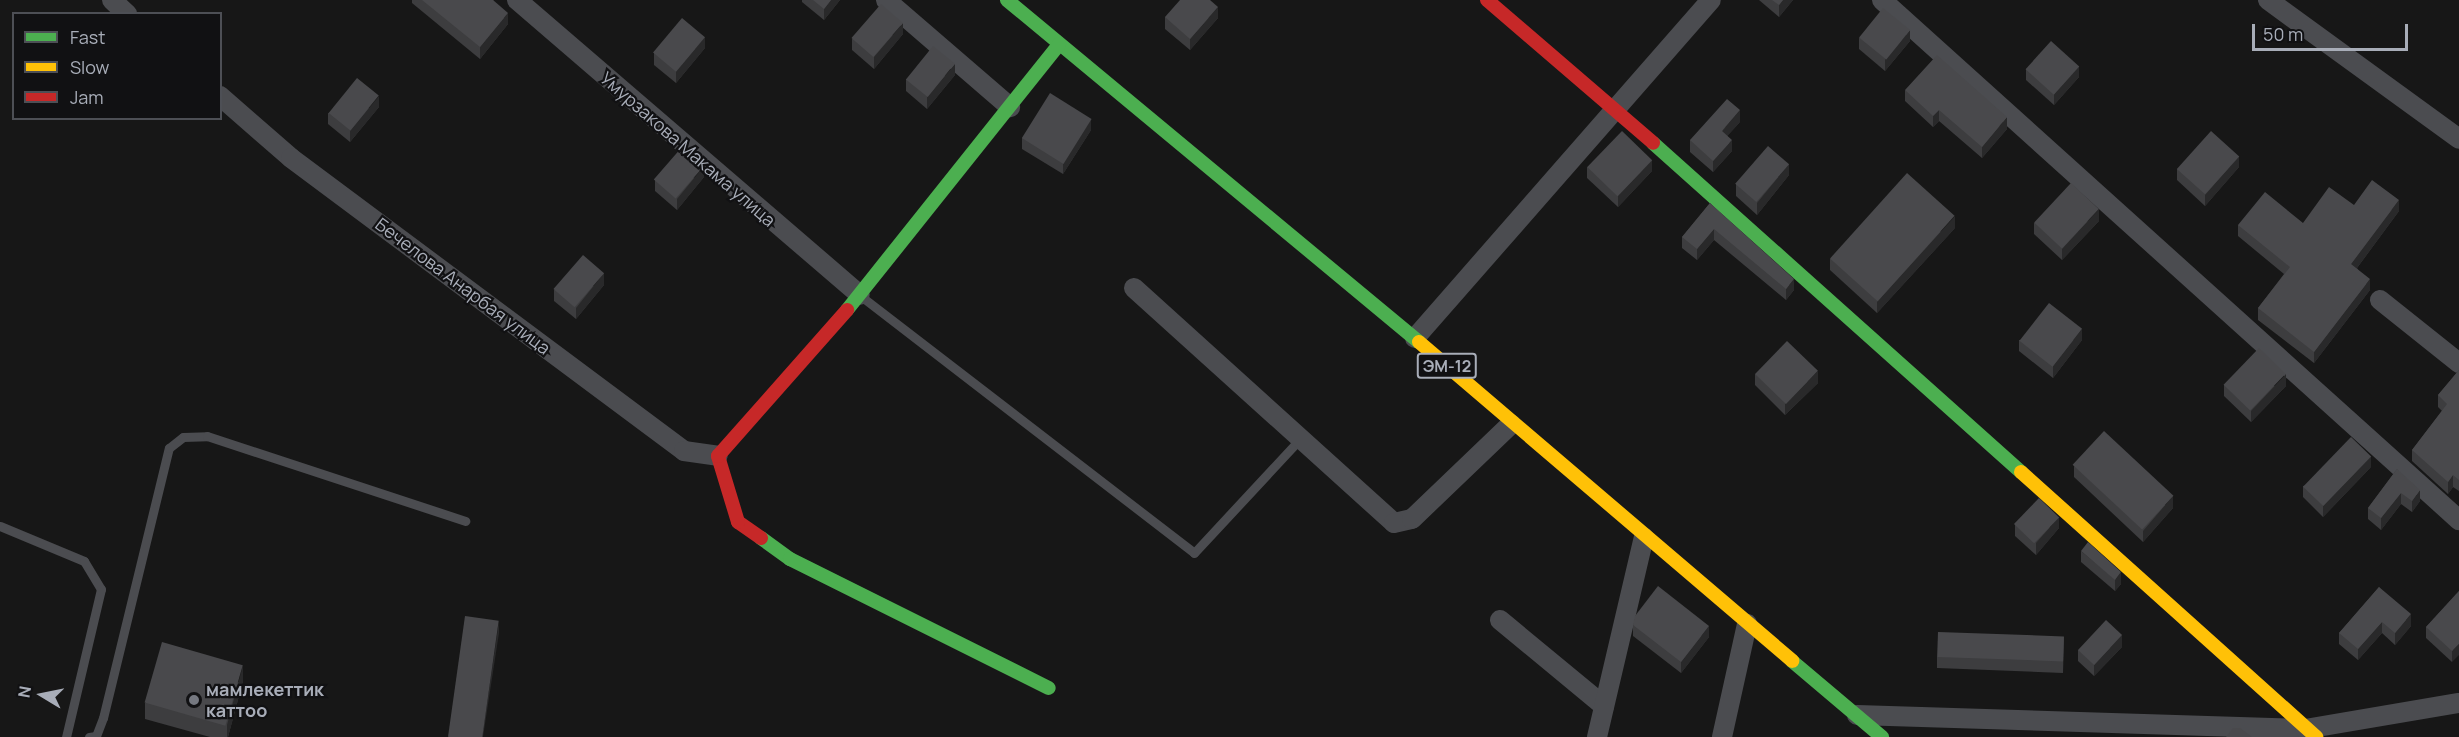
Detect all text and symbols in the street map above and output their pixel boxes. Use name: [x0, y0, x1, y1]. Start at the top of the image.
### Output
legend: [12, 12, 222, 120]
scale bar: [2255, 12, 2411, 50]
text: 50 m: [2263, 22, 2303, 46]
text: Fast: [70, 25, 105, 49]
text: Slow: [70, 55, 109, 79]
street label: Умурзакова Макама улица: [596, 67, 780, 231]
text: Jam: [70, 85, 104, 109]
street label: Бечелова Анарбая улица: [371, 213, 555, 359]
road number: ЭМ-12: [1416, 353, 1478, 379]
north arrow: [12, 665, 72, 725]
place label: мамлекеттик каттоо: [206, 679, 324, 722]
text: N: [12, 684, 36, 699]
marker: мамлекеттик каттоо: [187, 693, 201, 707]

